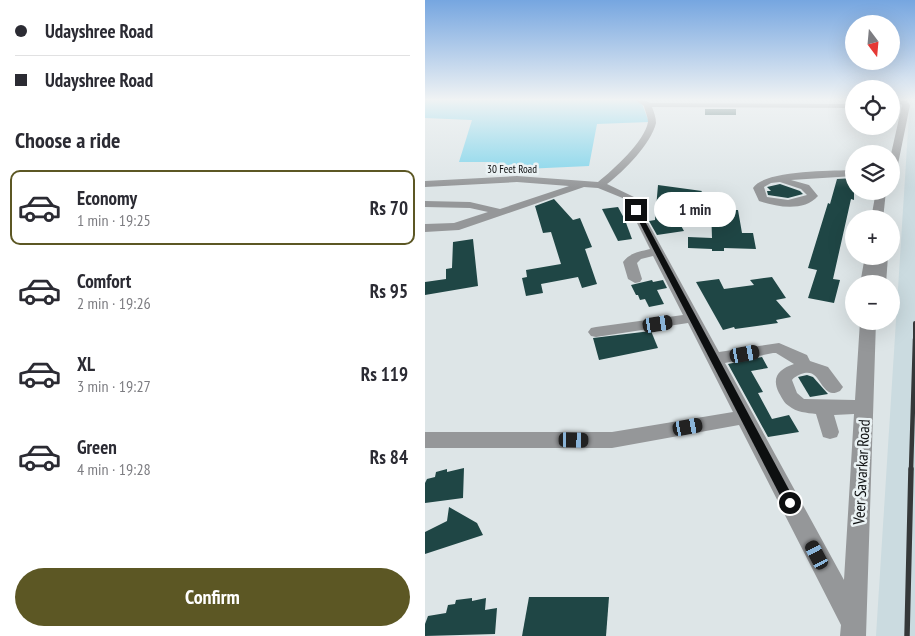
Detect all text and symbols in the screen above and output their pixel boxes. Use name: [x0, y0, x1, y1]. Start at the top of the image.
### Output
north arrow: [845, 15, 900, 70]
map controls: [845, 15, 900, 330]
text: Udayshree Road: [45, 19, 153, 43]
text: Udayshree Road: [45, 68, 153, 92]
button: locate: [845, 80, 900, 135]
text: Choose a ride: [15, 126, 120, 154]
button: layers: [845, 145, 900, 200]
street label: 30 Feet Road: [487, 162, 537, 176]
icon: car: [17, 185, 62, 230]
text: Economy: [77, 186, 137, 210]
callout: 1 min: [653, 192, 736, 228]
text: Rs 70: [370, 196, 408, 220]
route end: [625, 199, 647, 221]
text: 1 min: [679, 199, 711, 219]
text: 1 min · 19:25: [77, 210, 151, 230]
button: +: [845, 210, 900, 265]
icon: car: [17, 268, 62, 313]
text: Comfort: [77, 269, 131, 293]
button: −: [845, 275, 900, 330]
text: Rs 95: [370, 279, 408, 303]
text: 2 min · 19:26: [77, 293, 151, 313]
car: [642, 314, 673, 334]
car: [728, 344, 761, 364]
icon: car: [17, 351, 62, 396]
text: XL: [77, 352, 95, 376]
text: Rs 119: [361, 362, 408, 386]
text: 3 min · 19:27: [77, 376, 151, 396]
car: [671, 417, 704, 437]
street label: Veer Savarkar Road: [848, 419, 874, 526]
car: [558, 432, 589, 448]
icon: car: [17, 434, 62, 479]
text: Green: [77, 435, 117, 459]
text: Rs 84: [370, 445, 408, 469]
text: 4 min · 19:28: [77, 459, 151, 479]
route start: [779, 492, 801, 514]
car: [803, 538, 830, 572]
button: Confirm: [15, 568, 410, 626]

